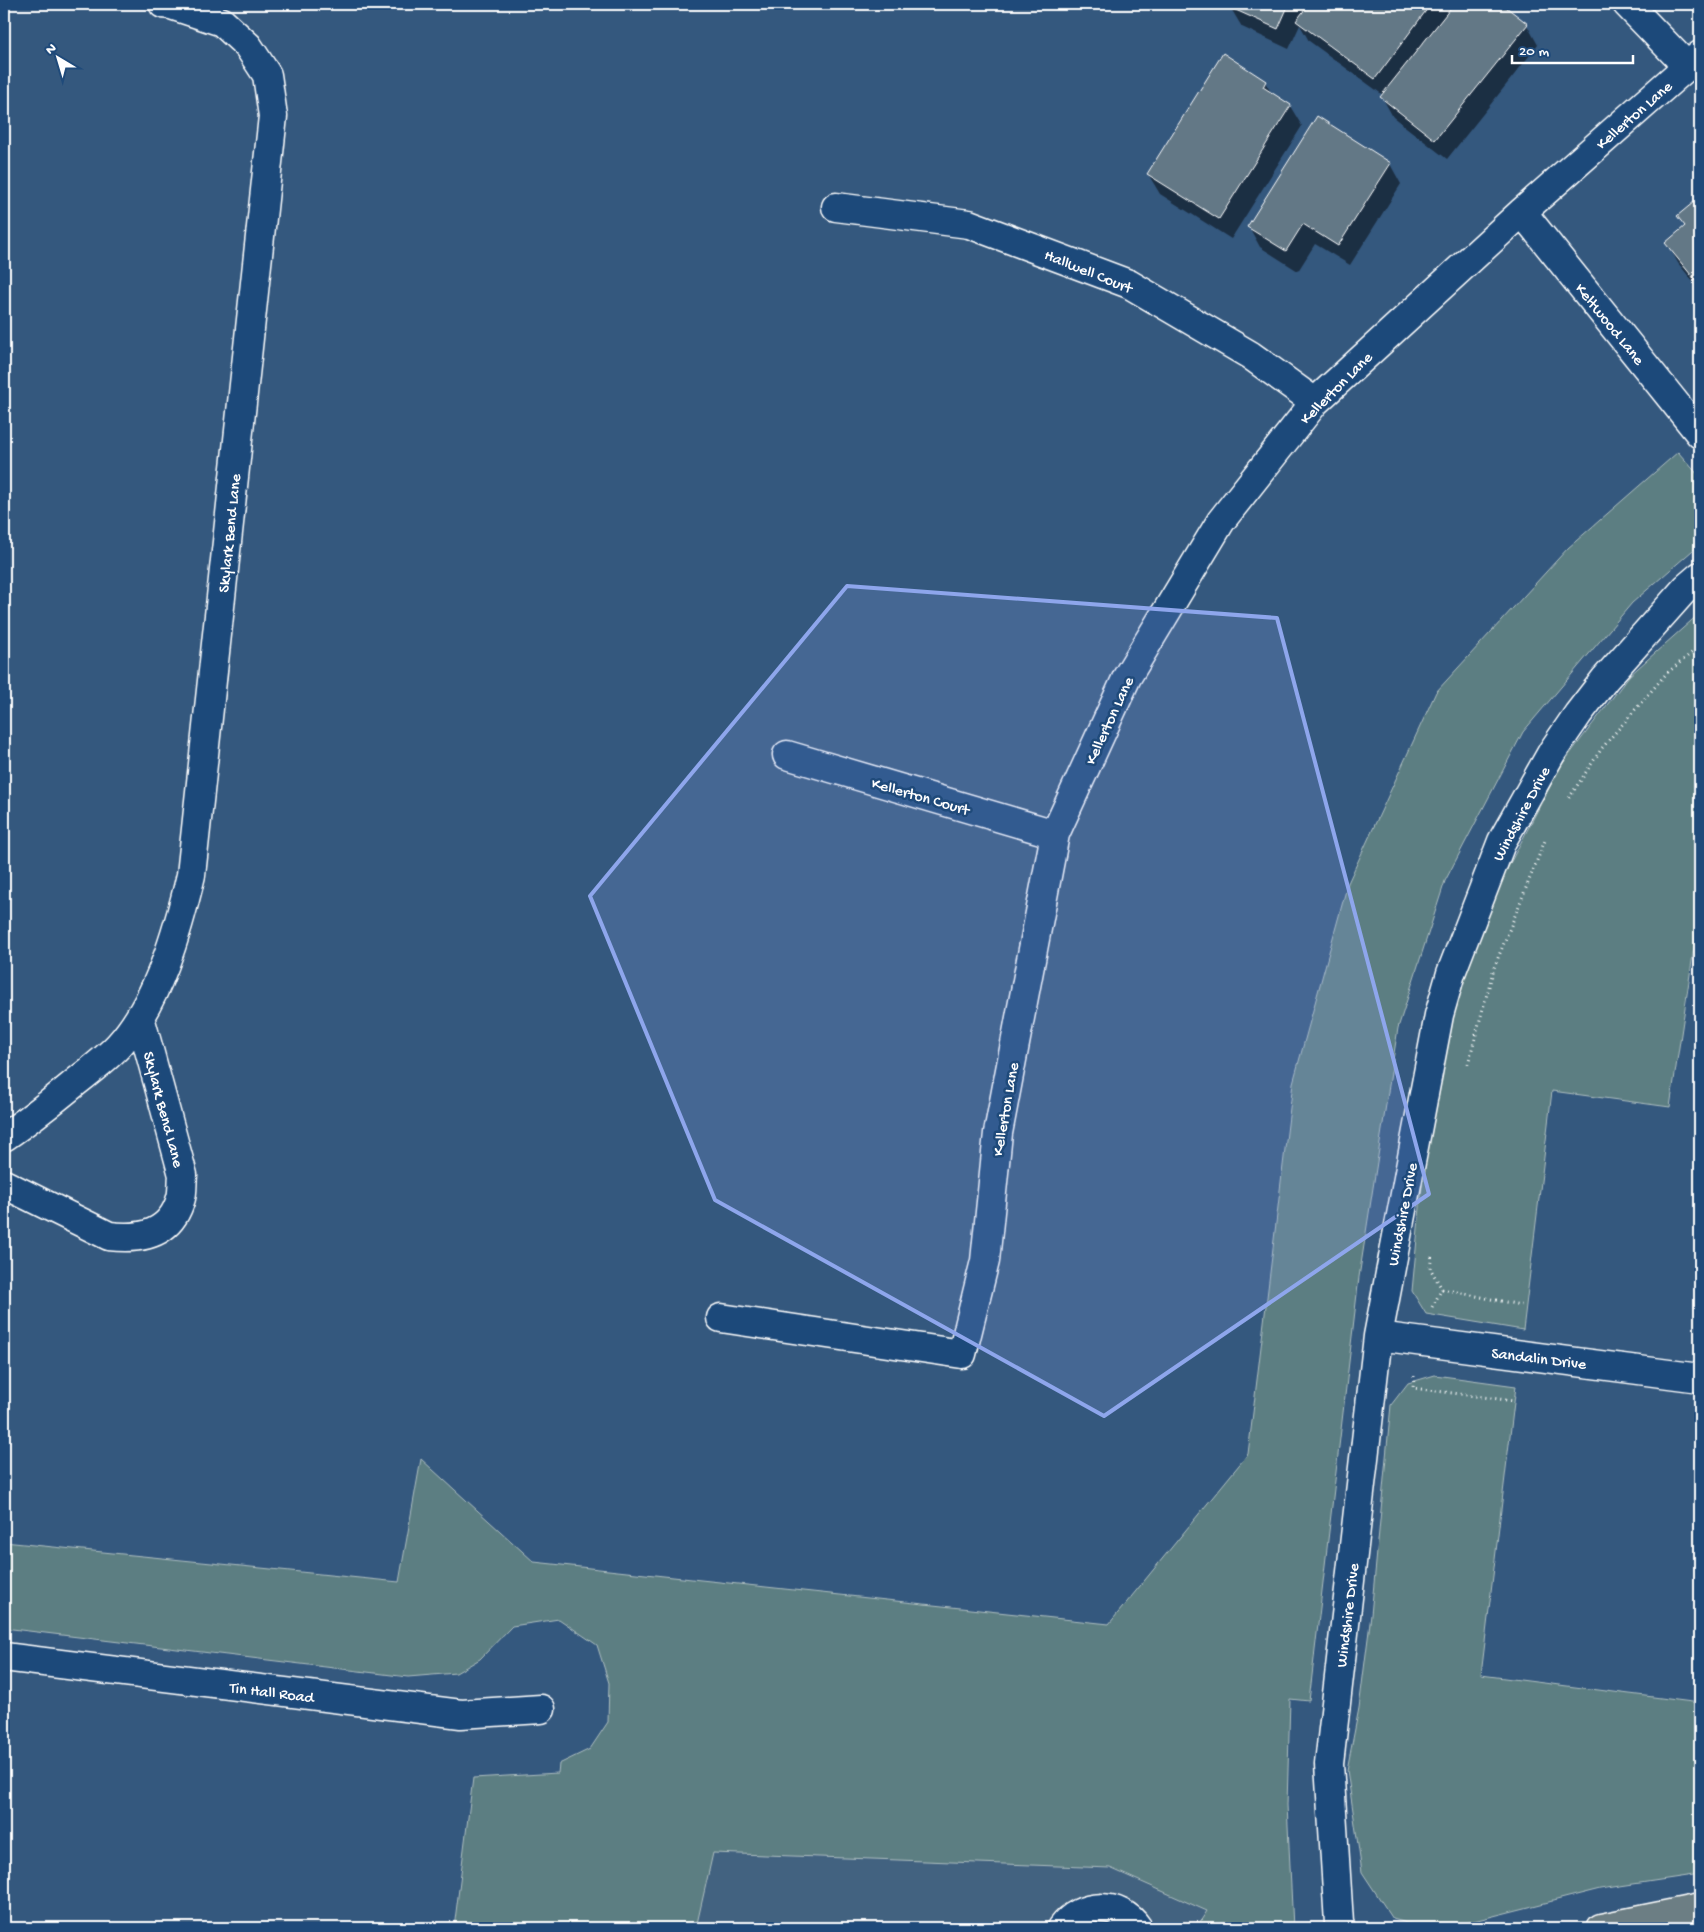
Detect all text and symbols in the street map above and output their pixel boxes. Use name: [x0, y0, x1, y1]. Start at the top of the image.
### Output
north arrow: [32, 32, 82, 82]
scale bar: [1512, 32, 1633, 64]
text: N: [43, 40, 60, 59]
text: 20 m: [1519, 43, 1549, 61]
street label: Kellerton Lane: [1593, 78, 1678, 155]
street label: Hallwell Court: [1041, 247, 1136, 300]
street label: Keltwood Lane: [1569, 280, 1648, 371]
street label: Kellerton Lane: [1297, 349, 1378, 430]
street label: Skylark Bend Lane: [216, 472, 247, 594]
street label: Kellerton Lane: [1083, 674, 1140, 768]
street label: Windshire Drive: [1490, 763, 1556, 865]
street label: Kellerton Court: [869, 775, 973, 822]
street label: Skylark Bend Lane: [137, 1050, 186, 1171]
street label: Kellerton Lane: [990, 1061, 1025, 1158]
street label: Windshire Drive: [1385, 1161, 1424, 1268]
street label: Sandalin Drive: [1490, 1345, 1588, 1376]
street label: Windshire Drive: [1334, 1562, 1365, 1668]
street label: Tin Hall Road: [227, 1680, 316, 1709]

